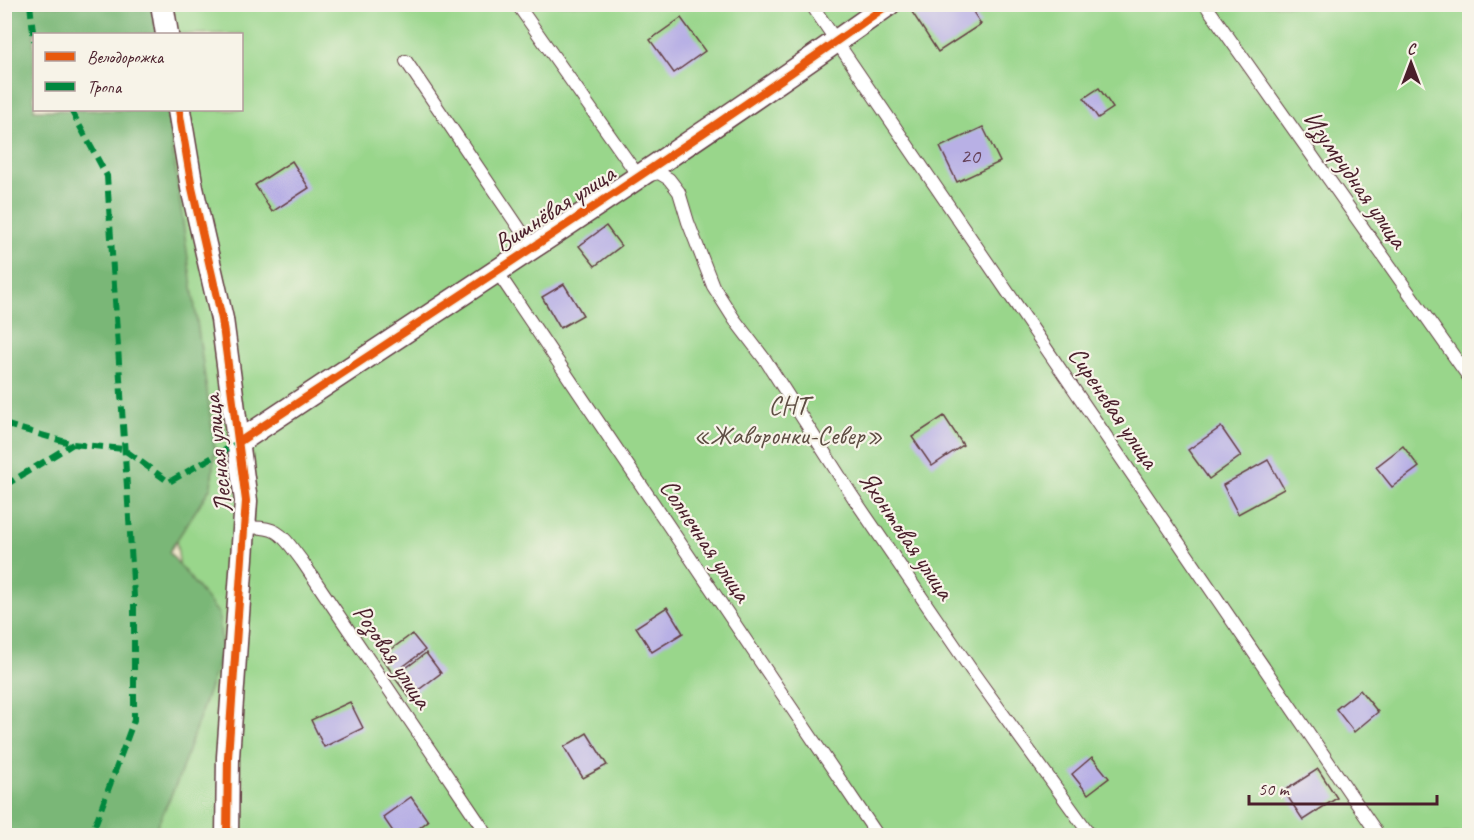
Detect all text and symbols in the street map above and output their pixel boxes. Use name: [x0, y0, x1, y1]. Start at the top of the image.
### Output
legend: [33, 33, 243, 111]
north arrow: [1381, 33, 1441, 93]
text: С: [1407, 39, 1417, 59]
text: Велодорожка: [87, 46, 165, 68]
text: Тропа: [87, 76, 123, 98]
street label: Изумрудная улица: [1295, 104, 1416, 257]
house number: 20: [960, 142, 982, 170]
street label: Вишнёвая улица: [488, 156, 622, 260]
street label: Сиреневая улица: [1061, 340, 1167, 476]
park label: СНТ «Жаворонки-Север»: [693, 389, 883, 452]
street label: Лесная улица: [195, 391, 240, 515]
street label: Яхонтовая улица: [851, 465, 963, 607]
street label: Солнечная улица: [652, 472, 760, 610]
street label: Розовая улица: [345, 598, 441, 717]
scale bar: [1249, 768, 1436, 806]
text: 50 m: [1258, 778, 1291, 800]

